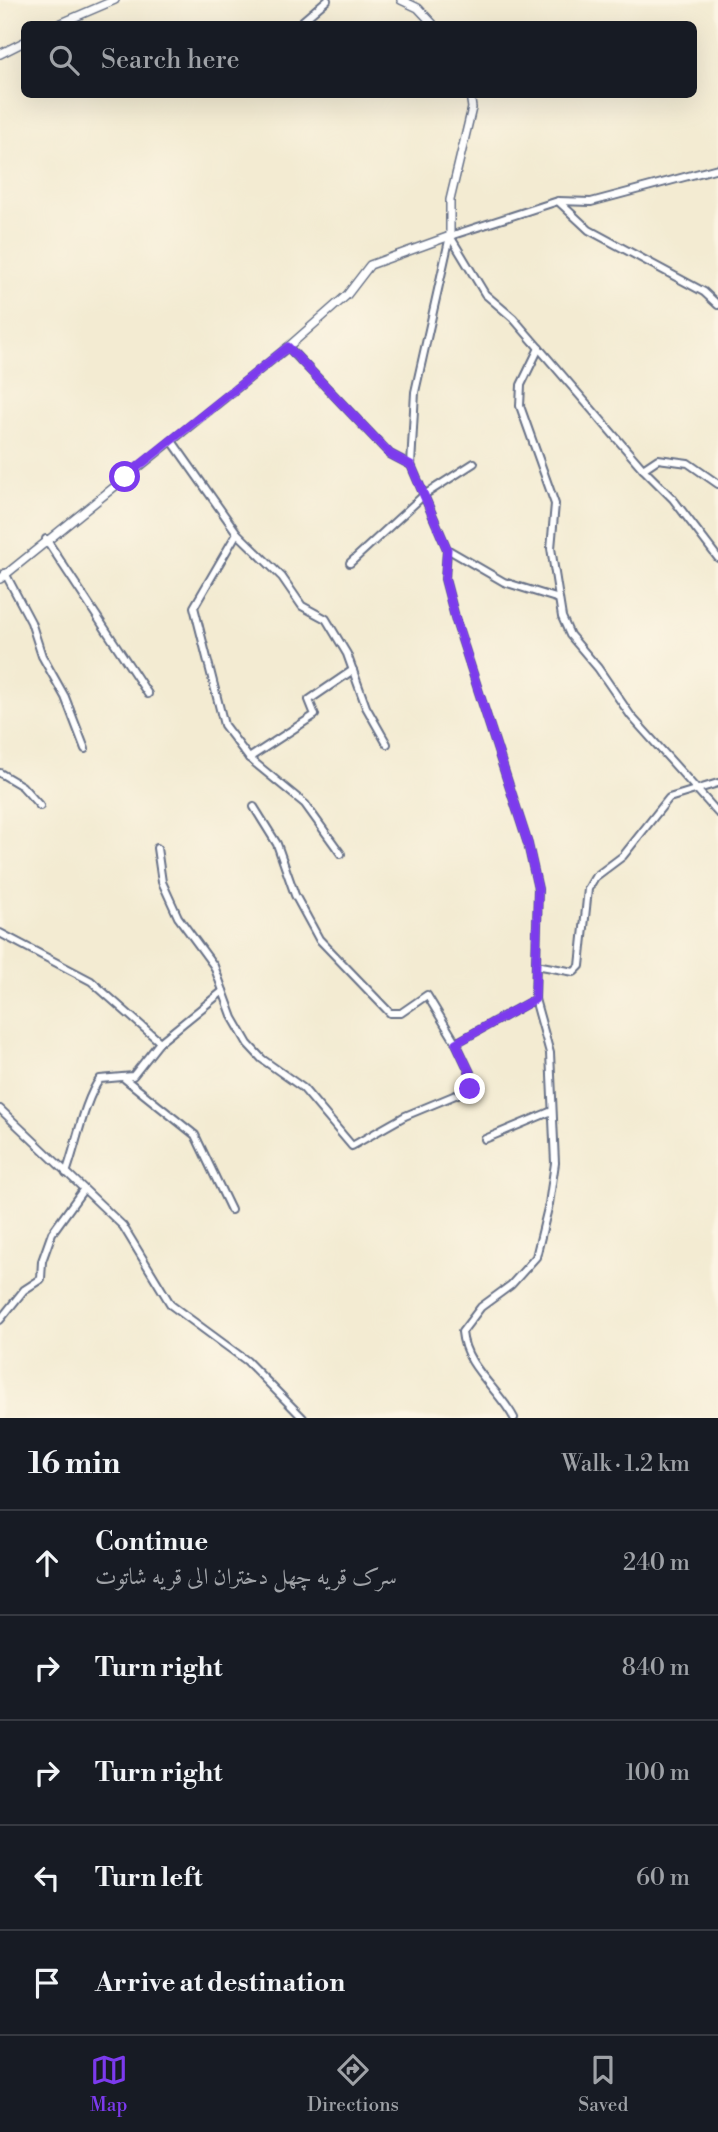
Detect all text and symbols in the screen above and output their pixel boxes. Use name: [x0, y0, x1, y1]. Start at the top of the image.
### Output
search box: [21, 21, 697, 98]
icon: search: [45, 41, 83, 79]
text: Search here: [101, 44, 240, 76]
route start: [109, 461, 140, 492]
route end: [454, 1073, 485, 1104]
text: 16 min: [28, 1445, 120, 1483]
text: Walk · 1.2 km: [561, 1450, 690, 1478]
text: Continue: [95, 1526, 208, 1558]
icon: ahead: [28, 1544, 66, 1582]
text: 240 m: [623, 1549, 690, 1577]
text: سرک قریه چهل دختران الی قریه شاتوت: [95, 1563, 397, 1591]
icon: right: [28, 1649, 66, 1687]
text: Turn right: [95, 1652, 223, 1684]
text: 840 m: [622, 1654, 690, 1682]
icon: right: [28, 1754, 66, 1792]
text: Turn right: [95, 1757, 223, 1789]
text: 100 m: [625, 1759, 690, 1787]
icon: left: [28, 1859, 66, 1897]
text: Turn left: [95, 1862, 203, 1894]
text: 60 m: [636, 1864, 690, 1892]
icon: arrive: [28, 1964, 66, 2002]
text: Arrive at destination: [95, 1967, 345, 1999]
tab: Map: [90, 2051, 128, 2117]
tab: Directions: [307, 2051, 399, 2117]
tab: Saved: [578, 2051, 628, 2117]

